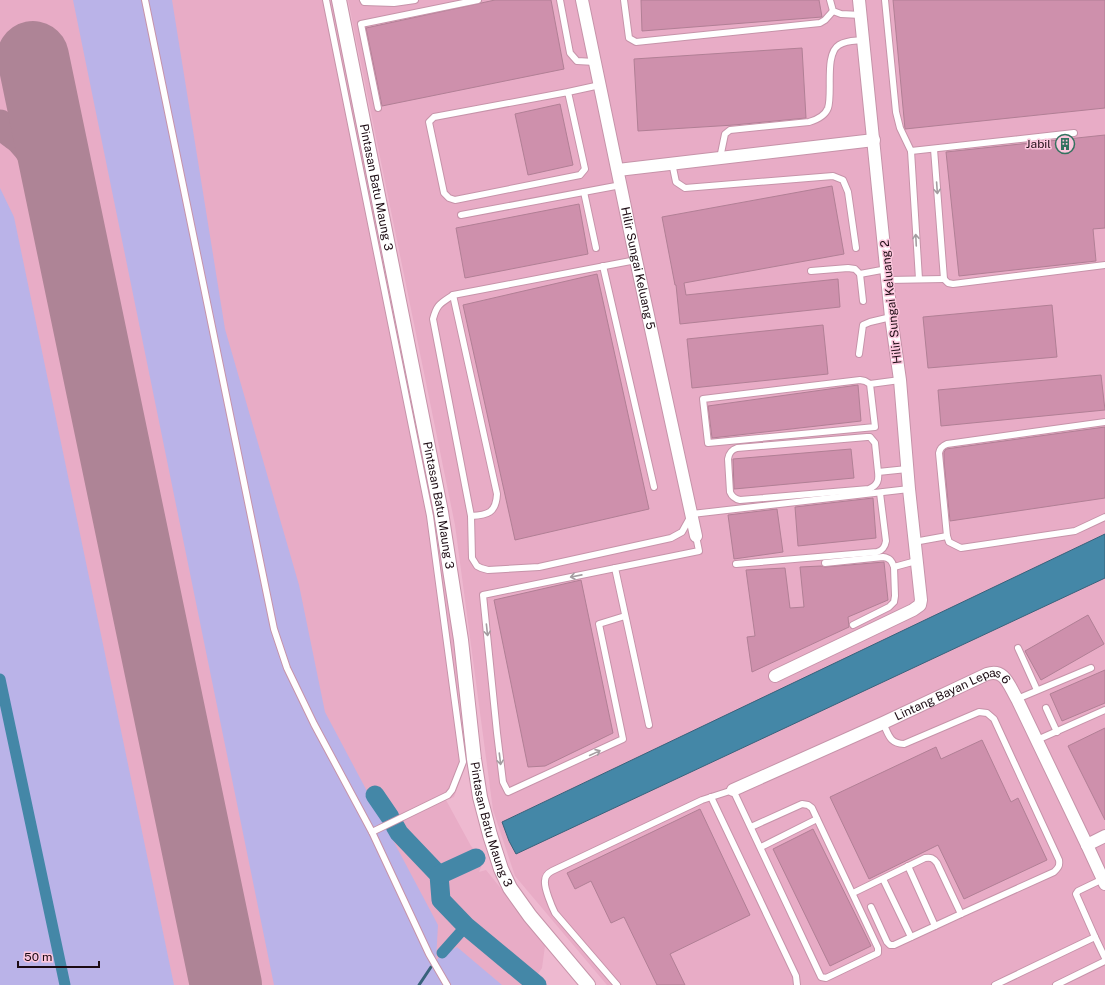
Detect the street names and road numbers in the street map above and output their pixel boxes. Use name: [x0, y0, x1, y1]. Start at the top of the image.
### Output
street label: Pintasan Batu Maung 3: [357, 123, 396, 252]
street label: Hilir Sungai Keluang 5: [618, 206, 658, 331]
street label: Hilir Sungai Keluang 2: [878, 239, 904, 365]
street label: Pintasan Batu Maung 3: [420, 440, 457, 570]
street label: Lintang Bayan Lepas 6: [892, 666, 1014, 724]
street label: Pintasan Batu Maung 3: [468, 761, 515, 889]

